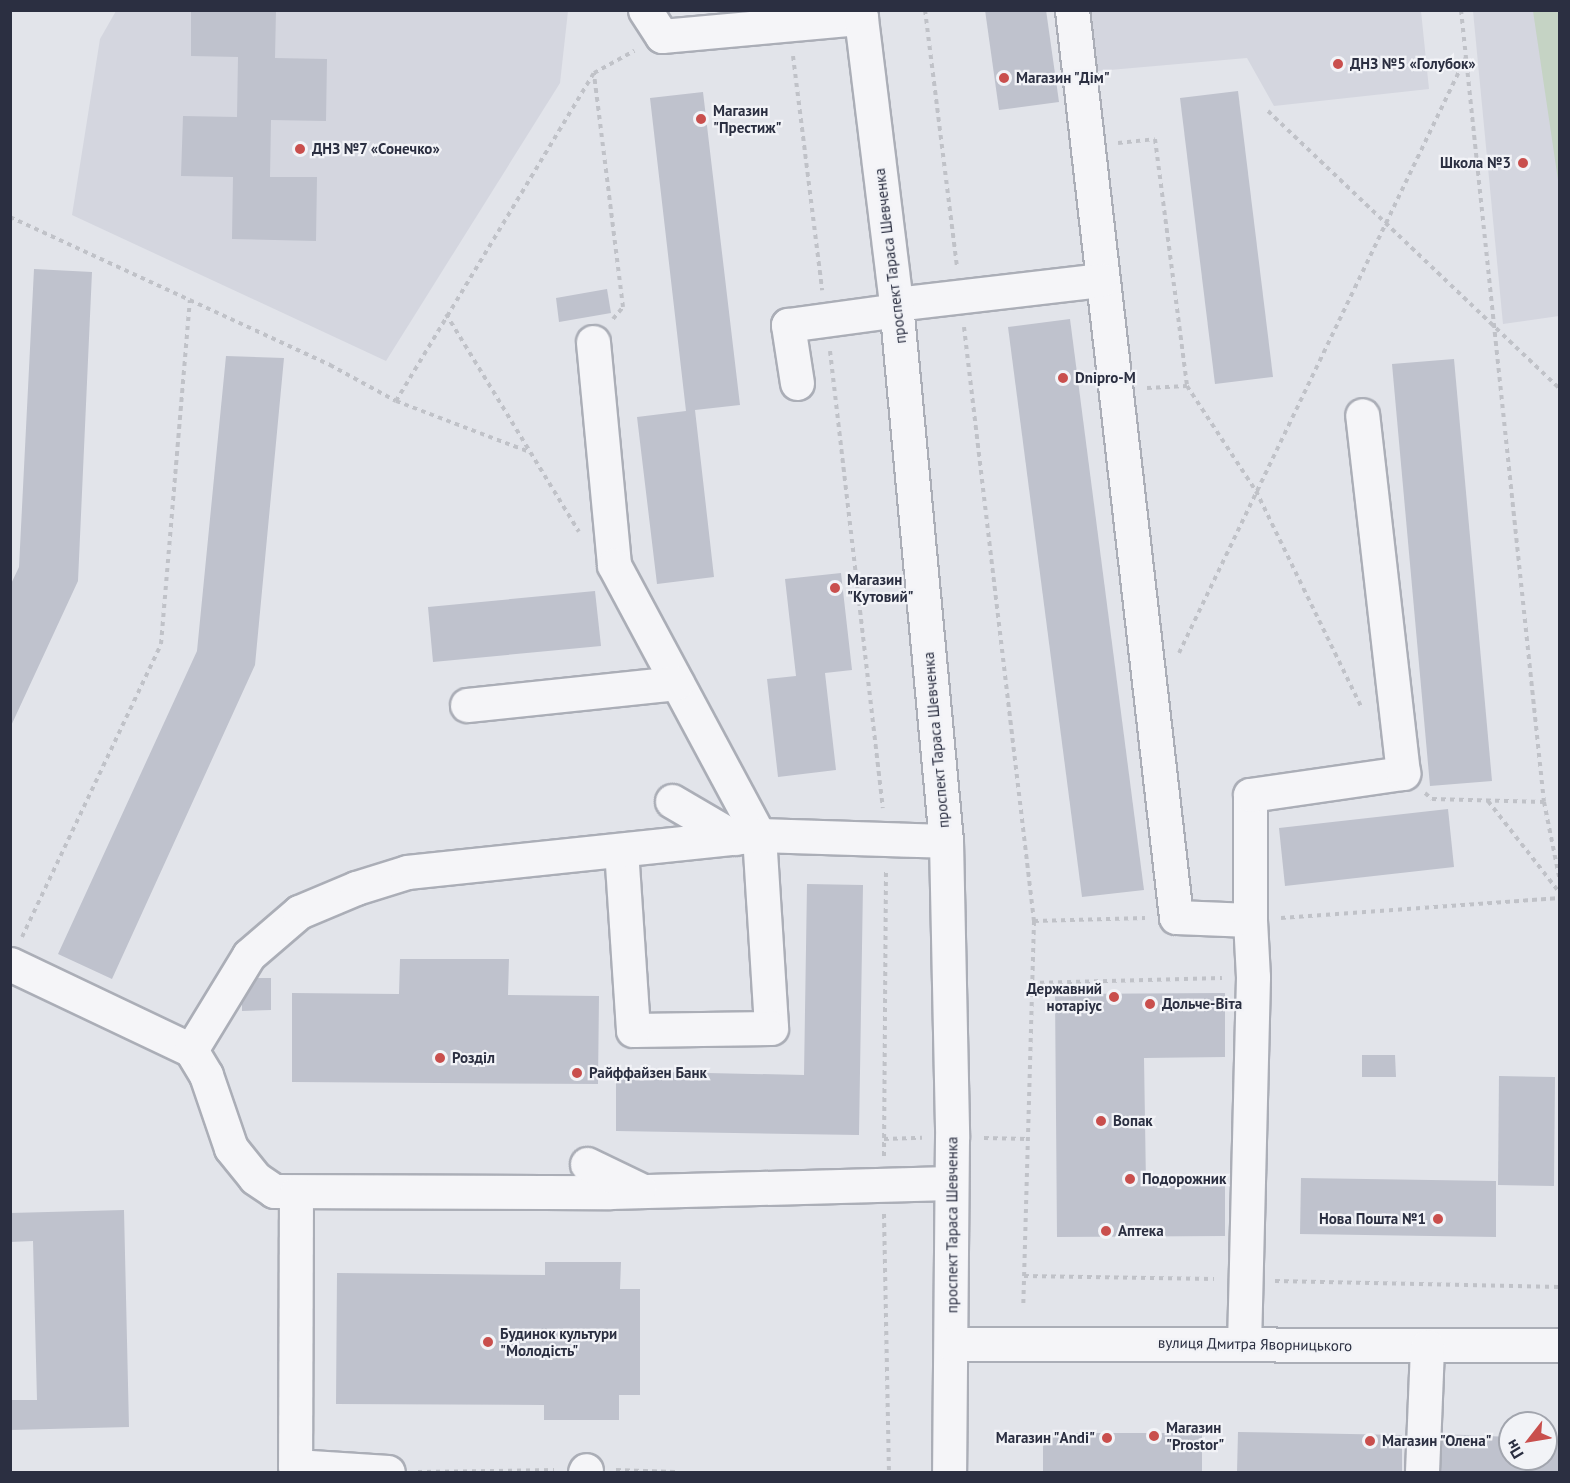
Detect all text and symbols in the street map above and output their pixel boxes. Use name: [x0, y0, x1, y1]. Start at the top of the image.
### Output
place label: ДНЗ №5 «Голубок»: [1350, 55, 1476, 73]
marker: ДНЗ №5 «Голубок»: [1331, 57, 1345, 71]
place label: Магазин "Дім": [1016, 69, 1111, 87]
marker: Магазин "Дім": [997, 71, 1011, 85]
place label: Магазин "Престиж": [713, 101, 782, 136]
marker: Магазин "Престиж": [694, 112, 708, 126]
place label: ДНЗ №7 «Сонечко»: [312, 140, 441, 158]
marker: ДНЗ №7 «Сонечко»: [293, 142, 307, 156]
place label: Школа №3: [1440, 154, 1511, 172]
marker: Школа №3: [1516, 156, 1530, 170]
street label: проспект Тараса Шевченка: [870, 167, 910, 345]
place label: Dnipro-M: [1075, 369, 1136, 387]
marker: Dnipro-M: [1056, 371, 1070, 385]
place label: Магазин "Кутовий": [847, 570, 914, 605]
marker: Магазин "Кутовий": [828, 581, 842, 595]
street label: проспект Тараса Шевченка: [919, 651, 953, 829]
place label: Державний нотаріус: [1026, 979, 1102, 1014]
marker: Державний нотаріус: [1107, 990, 1121, 1004]
place label: Дольче-Віта: [1162, 995, 1242, 1013]
marker: Дольче-Віта: [1143, 997, 1157, 1011]
place label: Розділ: [452, 1049, 495, 1067]
marker: Розділ: [433, 1051, 447, 1065]
place label: Райффайзен Банк: [589, 1064, 707, 1082]
marker: Райффайзен Банк: [570, 1066, 584, 1080]
place label: Вопак: [1113, 1112, 1153, 1130]
marker: Вопак: [1094, 1114, 1108, 1128]
street label: проспект Тараса Шевченка: [943, 1136, 961, 1314]
place label: Подорожник: [1142, 1170, 1226, 1188]
marker: Подорожник: [1123, 1172, 1137, 1186]
place label: Нова Пошта №1: [1319, 1210, 1426, 1228]
marker: Нова Пошта №1: [1431, 1212, 1445, 1226]
place label: Аптека: [1118, 1222, 1164, 1240]
marker: Аптека: [1099, 1224, 1113, 1238]
place label: Будинок культури "Молодість": [500, 1324, 617, 1359]
street label: вулиця Дмитра Яворницького: [1157, 1333, 1353, 1355]
marker: Будинок культури "Молодість": [481, 1335, 495, 1349]
north arrow: [1498, 1411, 1558, 1471]
place label: Магазин "Prostor": [1166, 1418, 1224, 1453]
place label: Магазин "Andi": [996, 1429, 1095, 1447]
marker: Магазин "Prostor": [1147, 1429, 1161, 1443]
marker: Магазин "Andi": [1100, 1431, 1114, 1445]
place label: Магазин "Олена": [1382, 1432, 1493, 1450]
marker: Магазин "Олена": [1363, 1434, 1377, 1448]
text: Пн: [1501, 1436, 1528, 1462]

